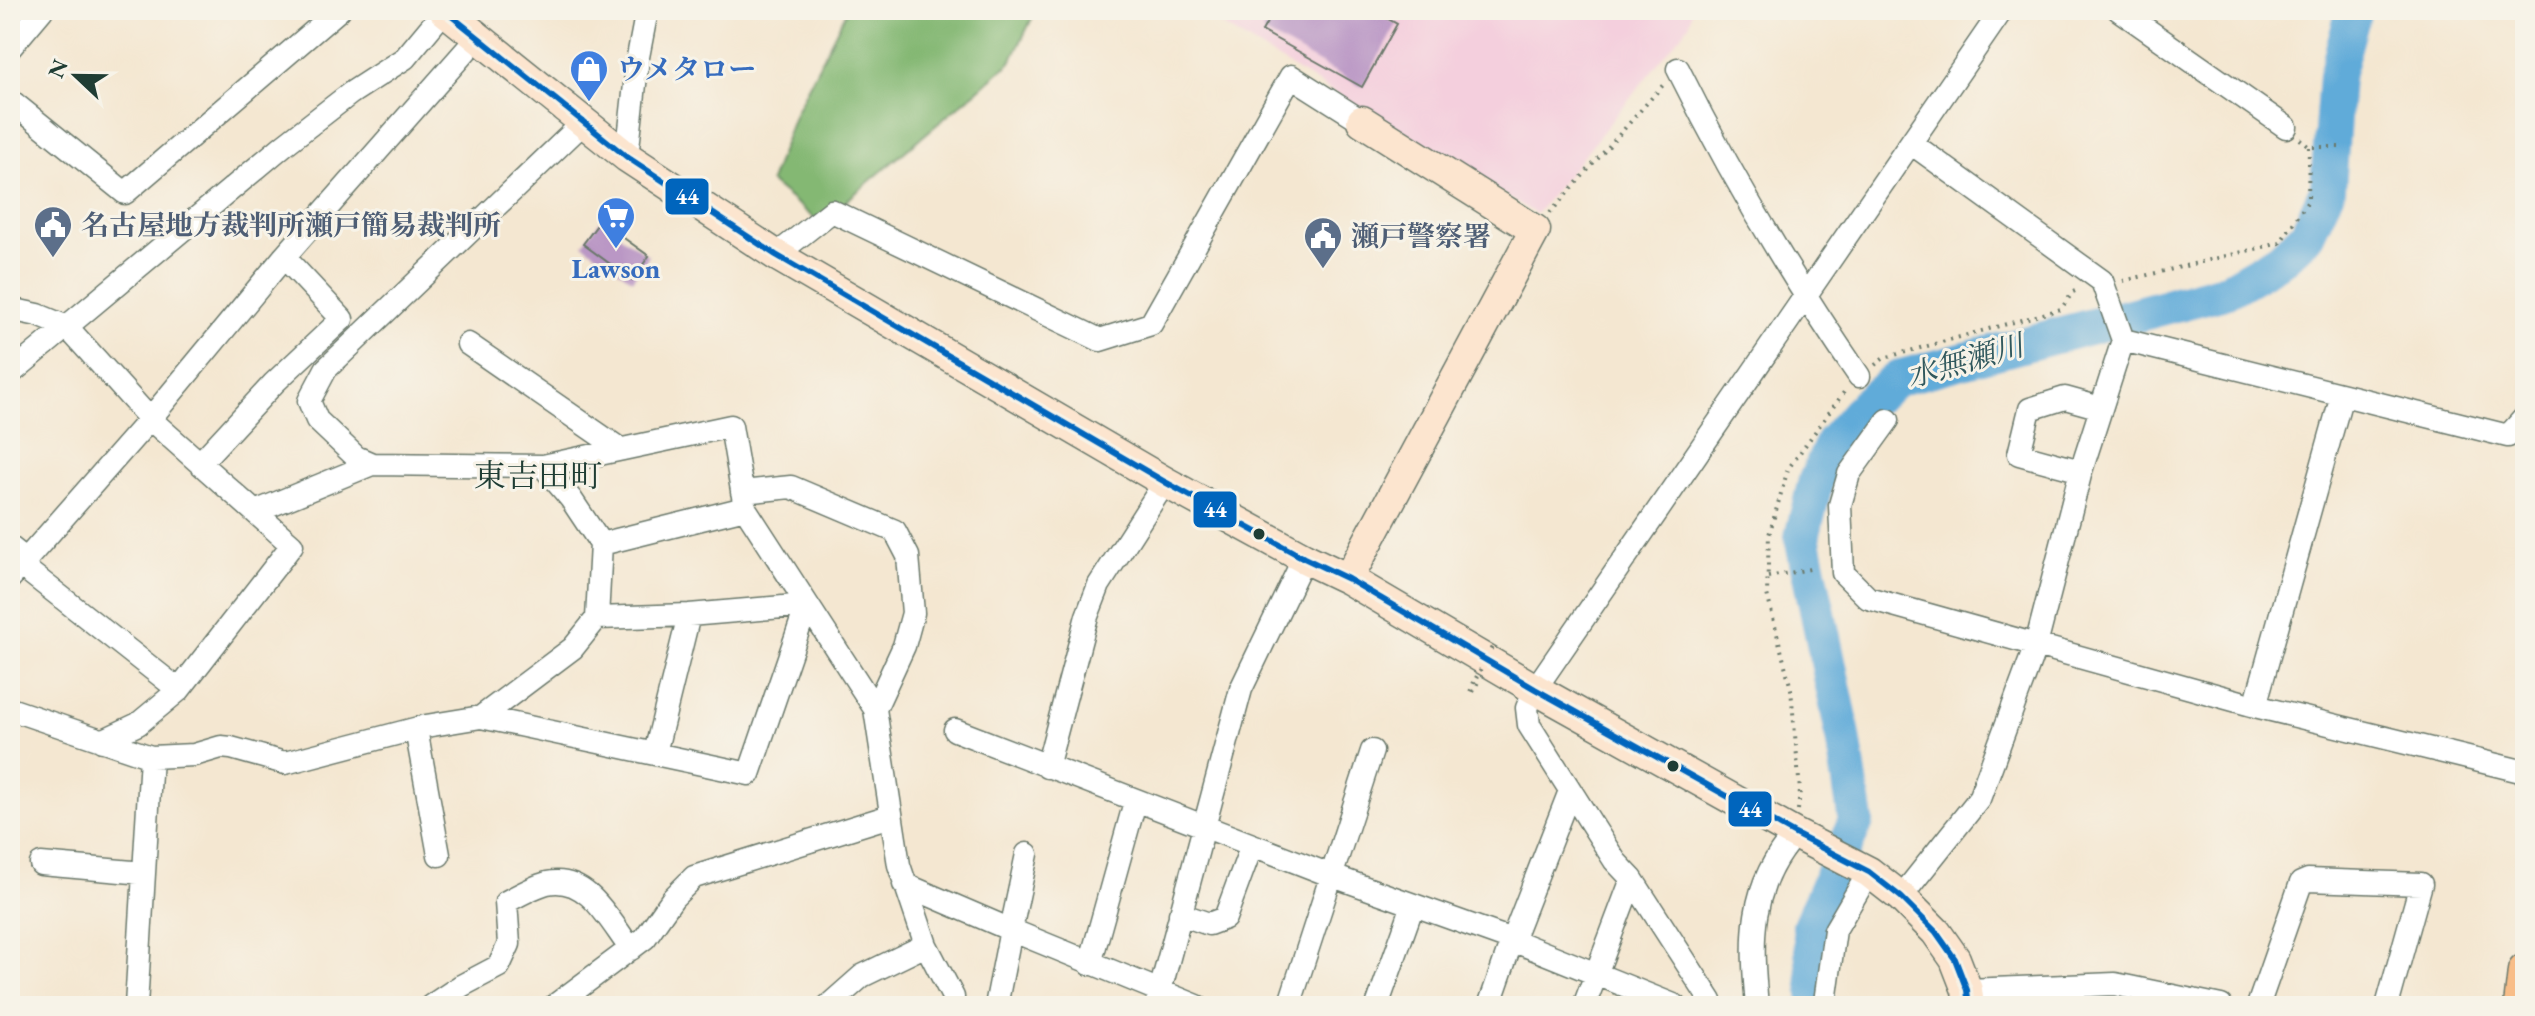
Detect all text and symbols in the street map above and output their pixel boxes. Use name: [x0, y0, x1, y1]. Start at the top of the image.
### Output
north arrow: [36, 36, 116, 116]
shop icon: ウメタロー: [568, 48, 610, 103]
place label: ウメタロー: [617, 51, 756, 87]
text: N: [41, 55, 75, 82]
line badge: 44: [664, 177, 710, 216]
text: 44: [675, 182, 699, 211]
supermarket icon: Lawson: [595, 195, 637, 250]
public building icon: 名古屋地方裁判所瀬戸簡易裁判所: [32, 204, 74, 259]
place label: 名古屋地方裁判所瀬戸簡易裁判所: [81, 207, 501, 243]
public building icon: 瀬戸警察署: [1302, 215, 1344, 270]
place label: 瀬戸警察署: [1351, 218, 1491, 254]
place label: Lawson: [572, 250, 661, 286]
water label: 水無瀬川: [1902, 324, 2031, 396]
district label: 東吉田町: [474, 455, 602, 497]
line badge: 44: [1192, 490, 1238, 529]
text: 44: [1203, 495, 1227, 524]
unlabelled marker: [1251, 526, 1267, 542]
unlabelled marker: [1665, 758, 1681, 774]
line badge: 44: [1727, 790, 1773, 828]
text: 44: [1738, 795, 1762, 824]

